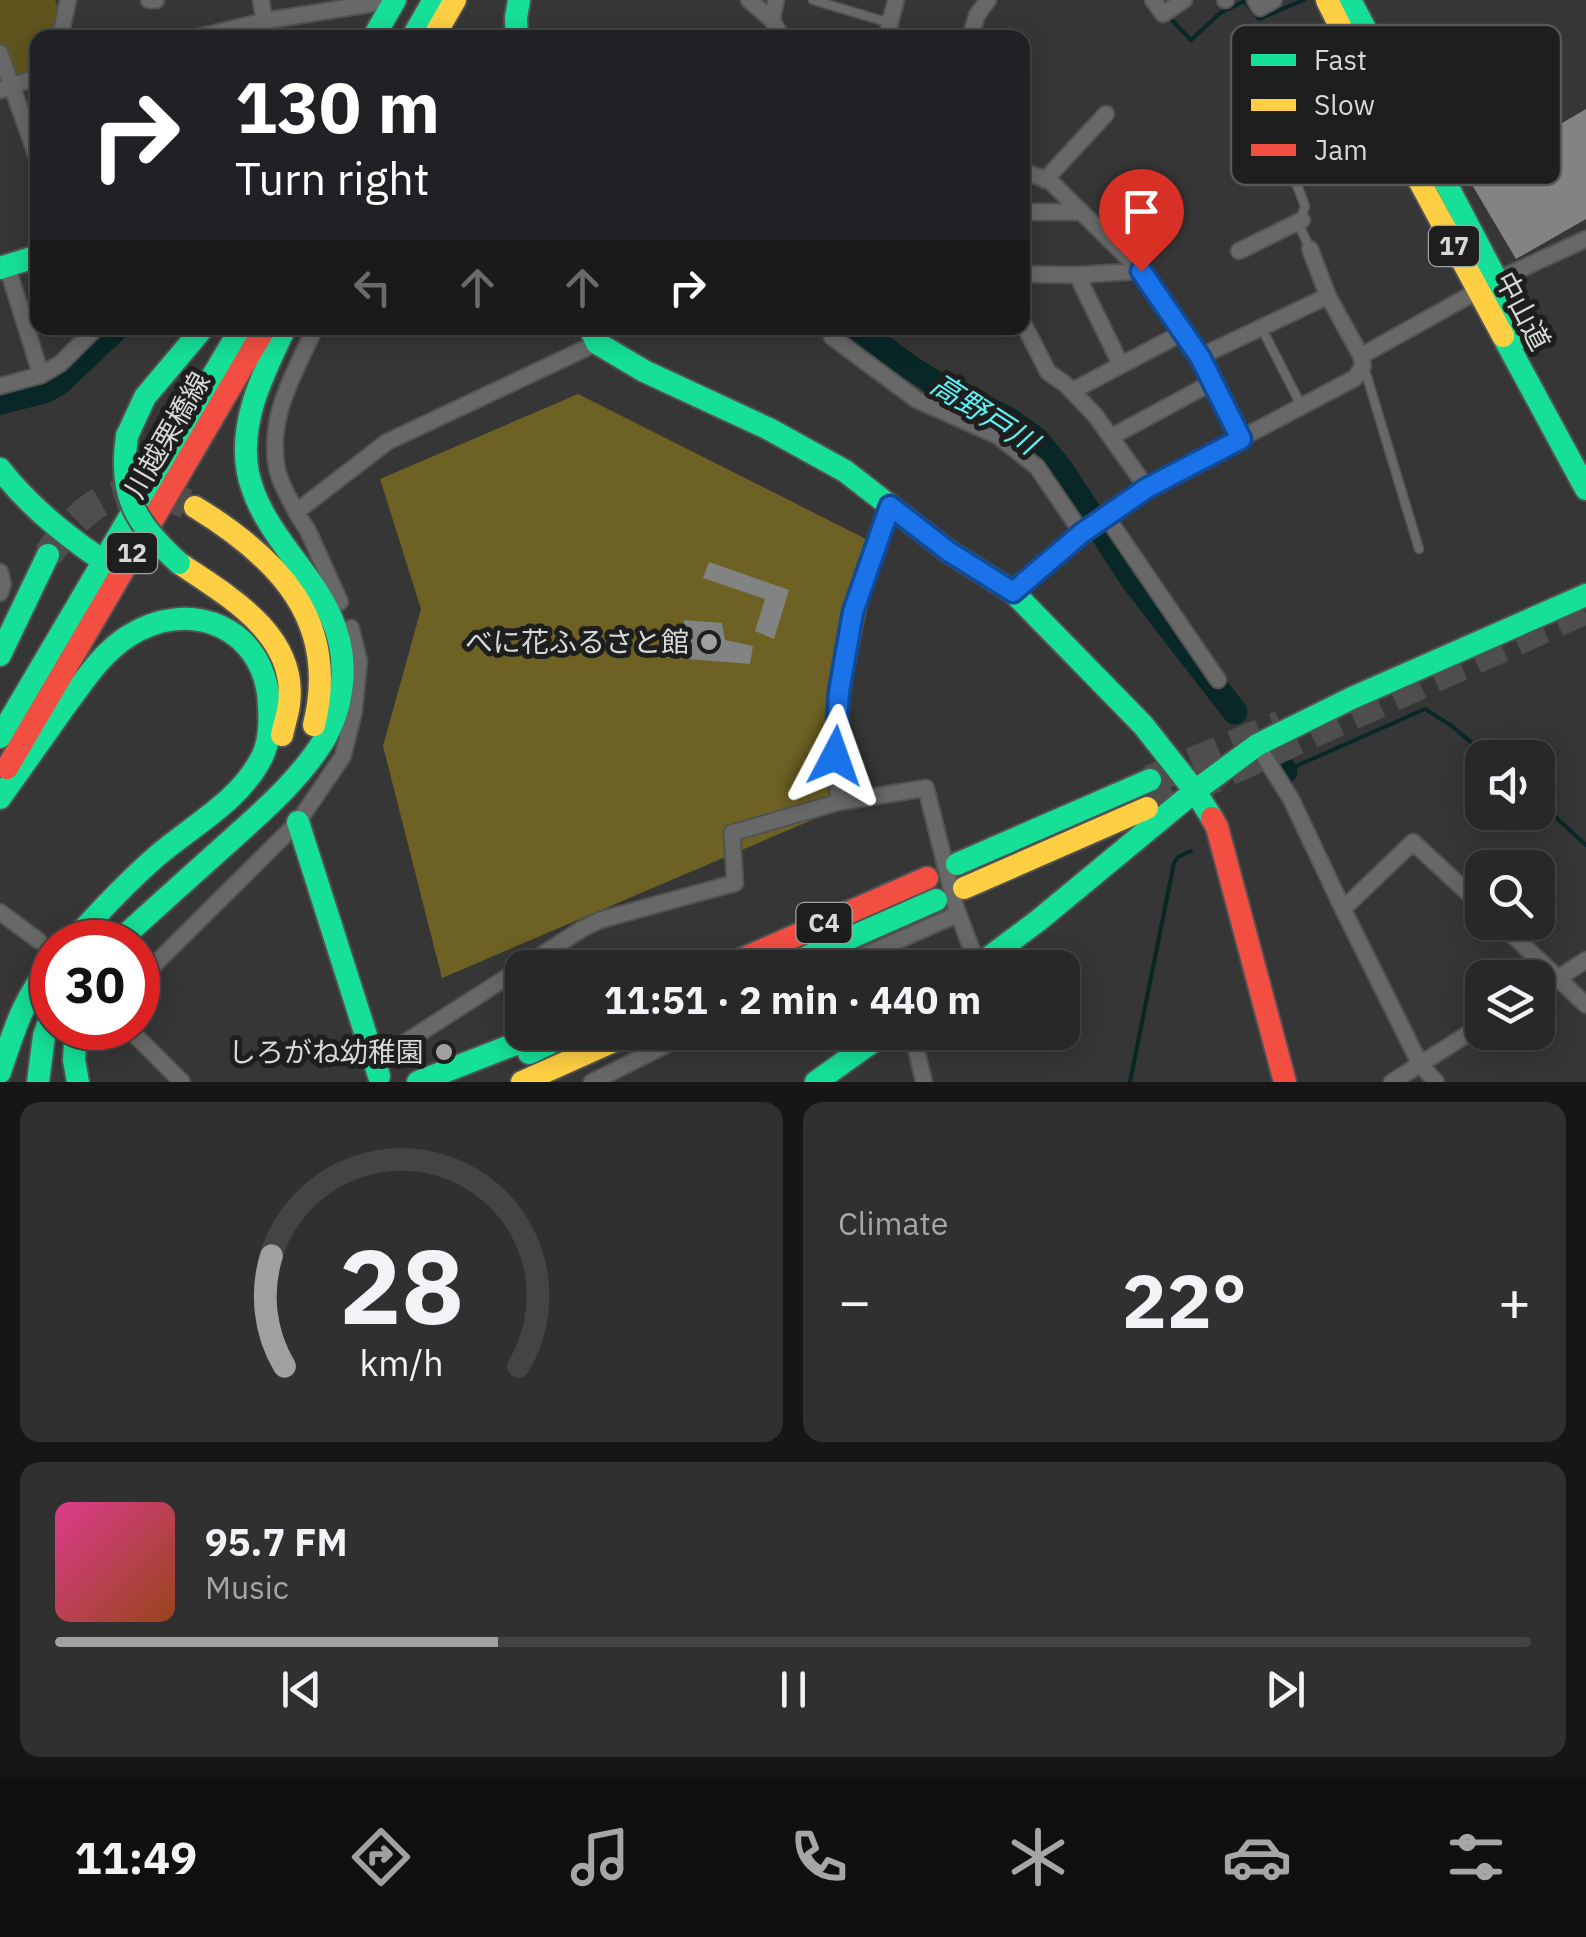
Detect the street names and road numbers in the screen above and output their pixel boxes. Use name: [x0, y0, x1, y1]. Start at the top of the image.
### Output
road number: 17: [1429, 226, 1479, 266]
street label: 中山道: [1487, 265, 1559, 357]
street label: 川越栗橋線: [116, 365, 218, 505]
road number: 12: [107, 533, 157, 573]
road number: C4: [796, 903, 852, 943]

